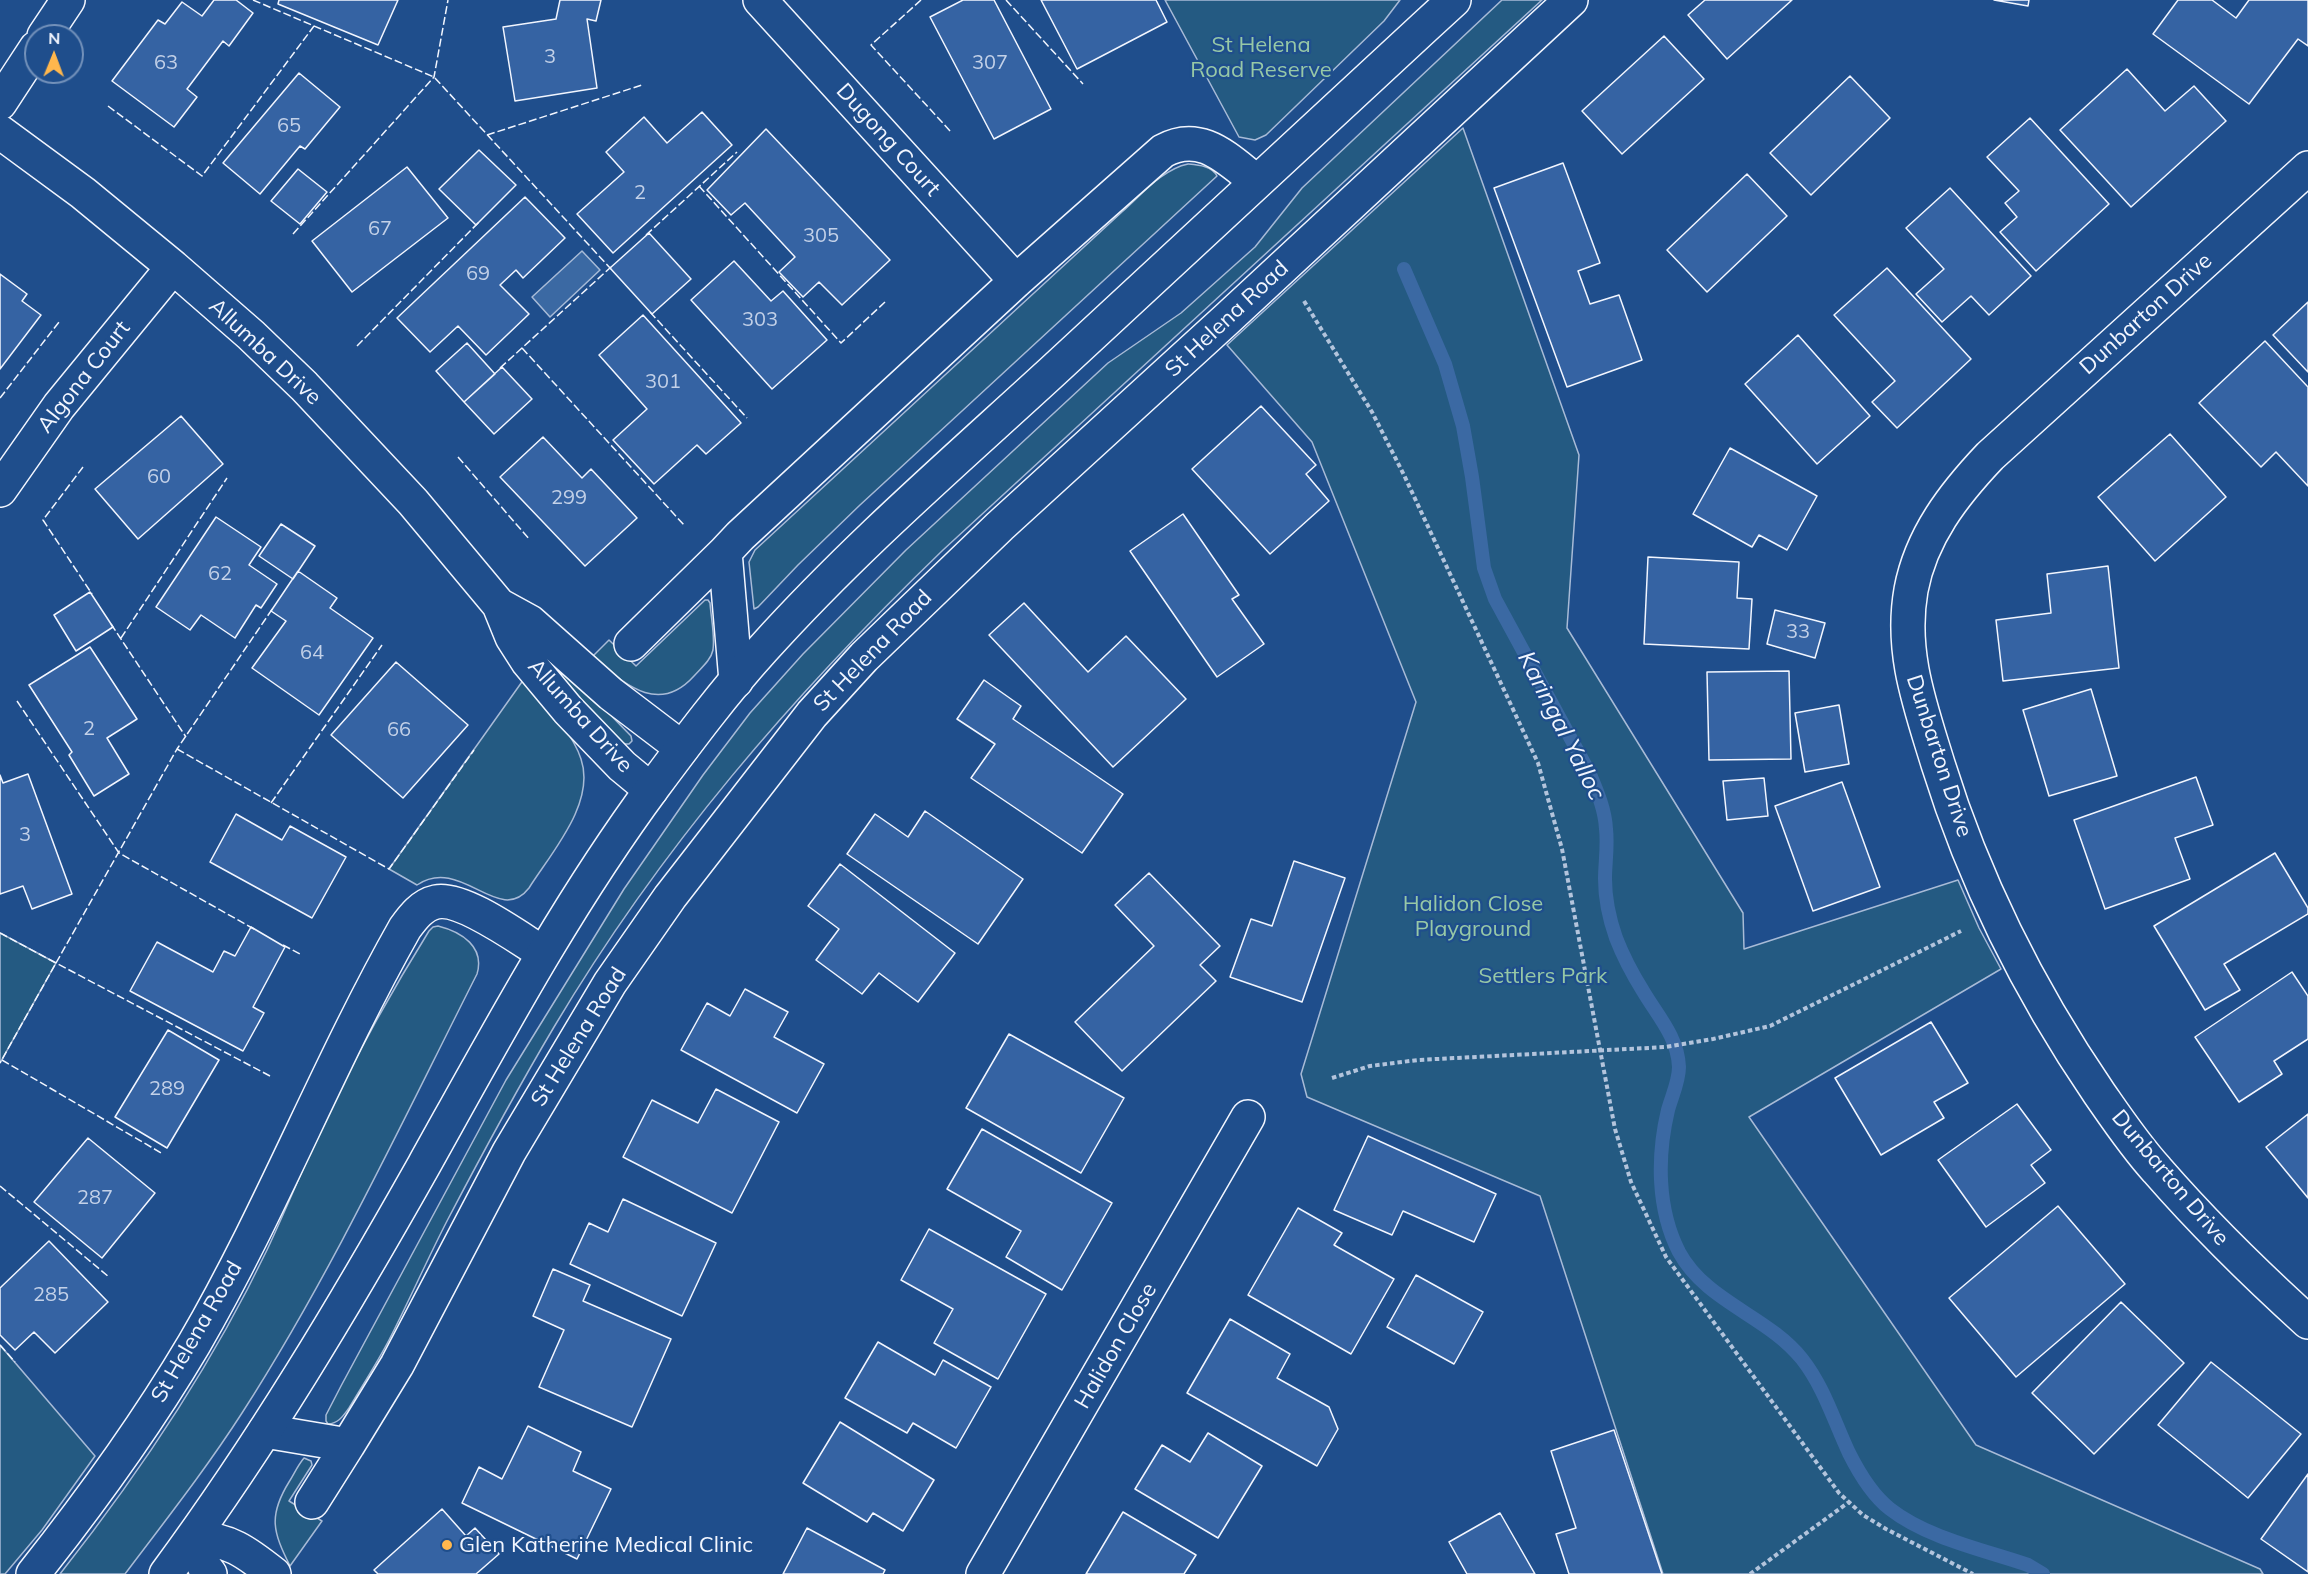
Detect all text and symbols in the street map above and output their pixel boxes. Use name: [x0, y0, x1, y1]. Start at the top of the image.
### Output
north arrow: [24, 24, 84, 84]
text: N: [48, 28, 60, 48]
park label: St Helena Road Reserve: [1190, 32, 1332, 84]
house number: 3: [544, 45, 556, 69]
house number: 63: [154, 51, 178, 75]
house number: 307: [972, 51, 1008, 75]
street label: Dugong Court: [830, 78, 946, 202]
house number: 65: [277, 114, 301, 138]
house number: 2: [634, 181, 646, 205]
house number: 67: [368, 217, 392, 241]
house number: 305: [803, 224, 839, 248]
street label: Dunbarton Drive: [2074, 248, 2218, 380]
street label: St Helena Road: [1160, 255, 1294, 383]
house number: 69: [466, 262, 490, 286]
street label: Allumba Drive: [203, 293, 327, 411]
house number: 303: [742, 308, 778, 332]
street label: Algona Court: [32, 316, 136, 438]
house number: 301: [645, 370, 681, 394]
house number: 60: [147, 465, 171, 489]
house number: 299: [551, 486, 587, 510]
house number: 62: [208, 562, 232, 586]
street label: St Helena Road: [808, 585, 938, 717]
house number: 33: [1786, 620, 1810, 644]
house number: 64: [300, 641, 324, 665]
water label: Karingal Yalloc: [1511, 647, 1611, 805]
street label: Allumba Drive: [522, 654, 638, 778]
street label: Dunbarton Drive: [1900, 672, 1978, 840]
house number: 2: [83, 717, 95, 741]
house number: 66: [387, 718, 411, 742]
house number: 3: [19, 823, 31, 847]
park label: Halidon Close Playground: [1403, 891, 1543, 942]
street label: St Helena Road: [526, 963, 632, 1111]
park label: Settlers Park: [1479, 963, 1607, 989]
house number: 289: [149, 1077, 185, 1101]
street label: Dunbarton Drive: [2106, 1105, 2234, 1251]
house number: 287: [77, 1186, 113, 1210]
street label: St Helena Road: [146, 1257, 248, 1407]
street label: Halidon Close: [1069, 1278, 1163, 1414]
house number: 285: [33, 1283, 69, 1307]
place label: Glen Katherine Medical Clinic: [459, 1532, 753, 1558]
marker: Glen Katherine Medical Clinic: [440, 1538, 454, 1552]

